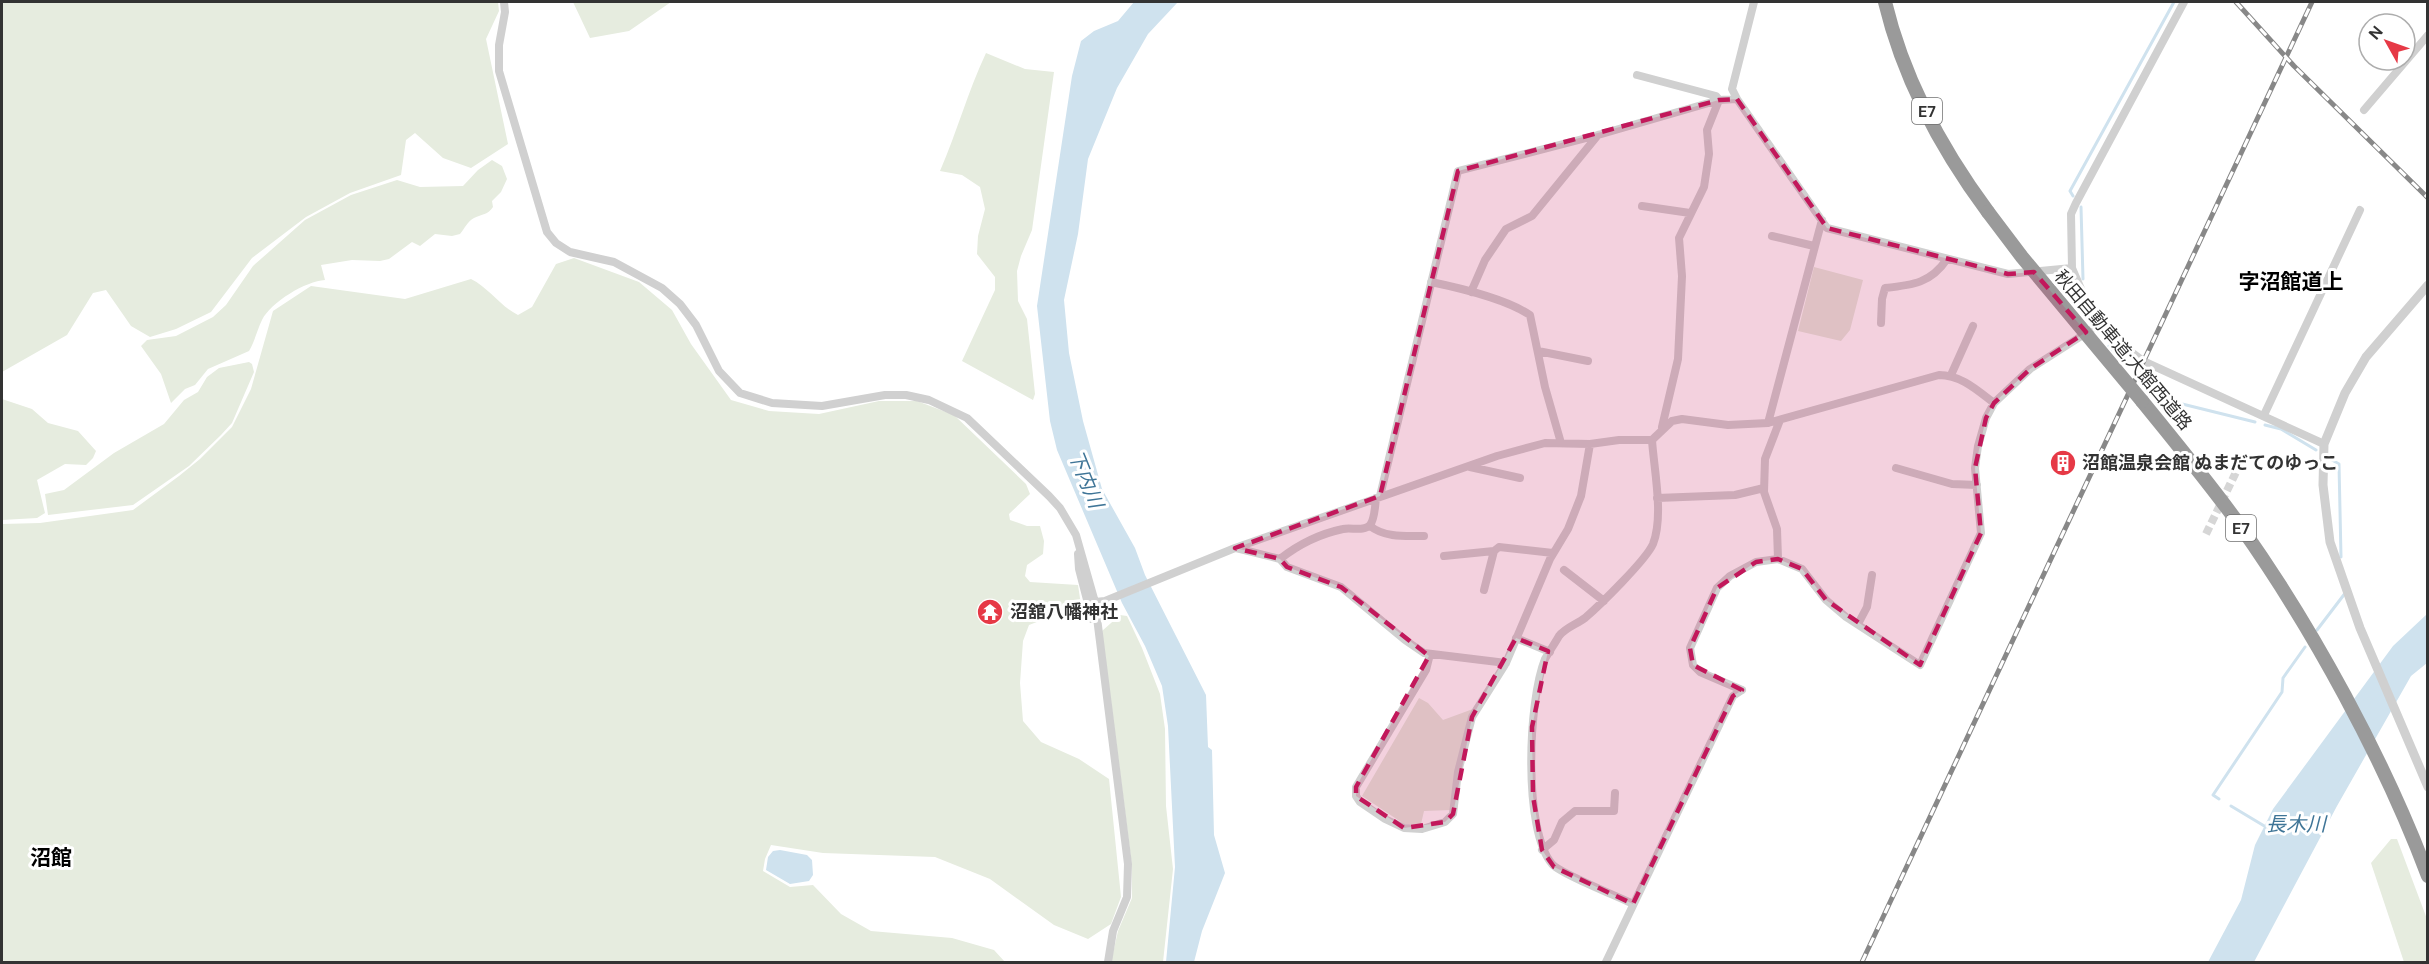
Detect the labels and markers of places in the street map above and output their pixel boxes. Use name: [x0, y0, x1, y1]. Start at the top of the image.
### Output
building icon: 沼館温泉会館 ぬまだてのゆっこ: [2048, 448, 2078, 478]
place label: 沼館温泉会館 ぬまだてのゆっこ: [2082, 451, 2338, 475]
temple icon: 沼舘八幡神社: [975, 597, 1005, 627]
place label: 沼舘八幡神社: [1010, 600, 1118, 624]

